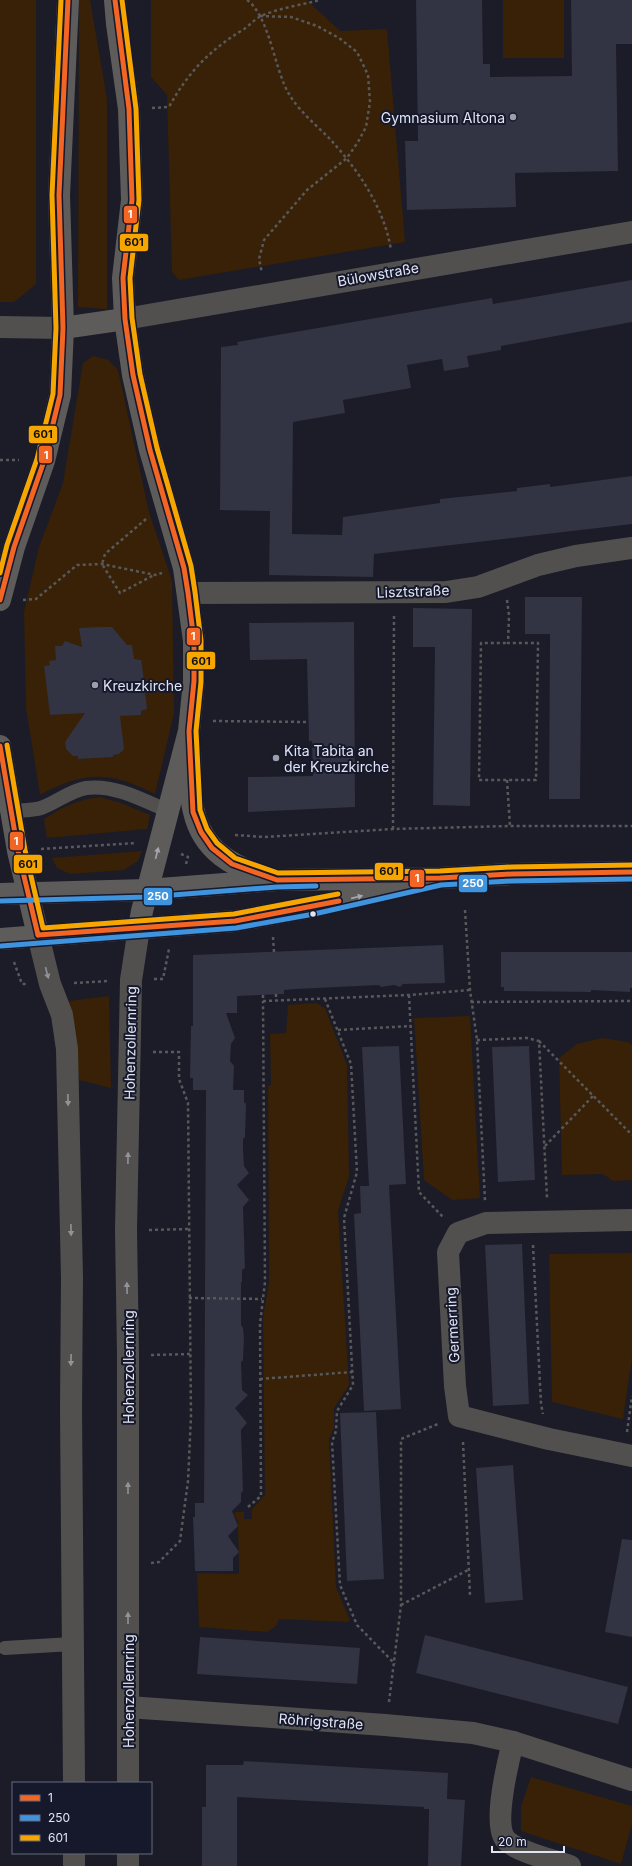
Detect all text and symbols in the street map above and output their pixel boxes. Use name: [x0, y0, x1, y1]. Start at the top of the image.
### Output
place label: Gymnasium Altona: [381, 109, 505, 126]
marker: Gymnasium Altona: [508, 112, 518, 122]
line badge: 1: [123, 205, 138, 224]
text: 1: [128, 207, 133, 221]
line badge: 601: [119, 233, 149, 252]
text: 601: [124, 235, 144, 249]
street label: Bülowstraße: [336, 258, 420, 290]
line badge: 601: [28, 425, 58, 444]
text: 601: [33, 427, 53, 441]
line badge: 1: [38, 445, 53, 464]
text: 1: [44, 448, 49, 462]
street label: Lisztstraße: [376, 581, 450, 601]
line badge: 1: [186, 627, 201, 646]
text: 1: [191, 629, 196, 643]
line badge: 601: [186, 651, 216, 670]
text: 601: [191, 654, 211, 668]
place label: Kreuzkirche: [103, 677, 182, 694]
marker: Kreuzkirche: [90, 680, 100, 690]
place label: Kita Tabita an der Kreuzkirche: [284, 742, 389, 775]
marker: Kita Tabita an der Kreuzkirche: [271, 753, 281, 763]
line badge: 1: [9, 831, 24, 851]
text: 1: [14, 834, 19, 848]
one-way arrow: [154, 846, 160, 859]
line badge: 601: [13, 854, 43, 874]
text: 601: [18, 857, 38, 871]
line badge: 601: [374, 862, 404, 881]
text: 601: [379, 864, 399, 878]
line badge: 1: [409, 869, 425, 888]
text: 1: [415, 871, 420, 885]
line badge: 250: [458, 874, 488, 893]
text: 250: [462, 876, 484, 890]
line badge: 250: [143, 887, 173, 906]
text: 250: [147, 889, 169, 903]
one-way arrow: [351, 893, 364, 899]
unlabelled marker: [308, 909, 318, 919]
one-way arrow: [45, 967, 51, 979]
street label: Hohenzollernring: [121, 986, 139, 1100]
one-way arrow: [65, 1094, 71, 1107]
one-way arrow: [124, 1152, 131, 1164]
one-way arrow: [68, 1224, 74, 1237]
one-way arrow: [124, 1281, 130, 1294]
street label: Germerring: [442, 1287, 462, 1363]
street label: Hohenzollernring: [120, 1310, 137, 1424]
one-way arrow: [68, 1354, 74, 1367]
one-way arrow: [125, 1481, 131, 1494]
one-way arrow: [125, 1611, 131, 1624]
street label: Hohenzollernring: [120, 1634, 137, 1748]
street label: Röhrigstraße: [278, 1710, 364, 1732]
legend: [12, 1782, 152, 1854]
text: 1: [48, 1790, 53, 1805]
text: 250: [48, 1810, 70, 1825]
scale bar: [492, 1828, 564, 1854]
text: 601: [48, 1830, 68, 1845]
text: 20 m: [498, 1834, 527, 1849]

